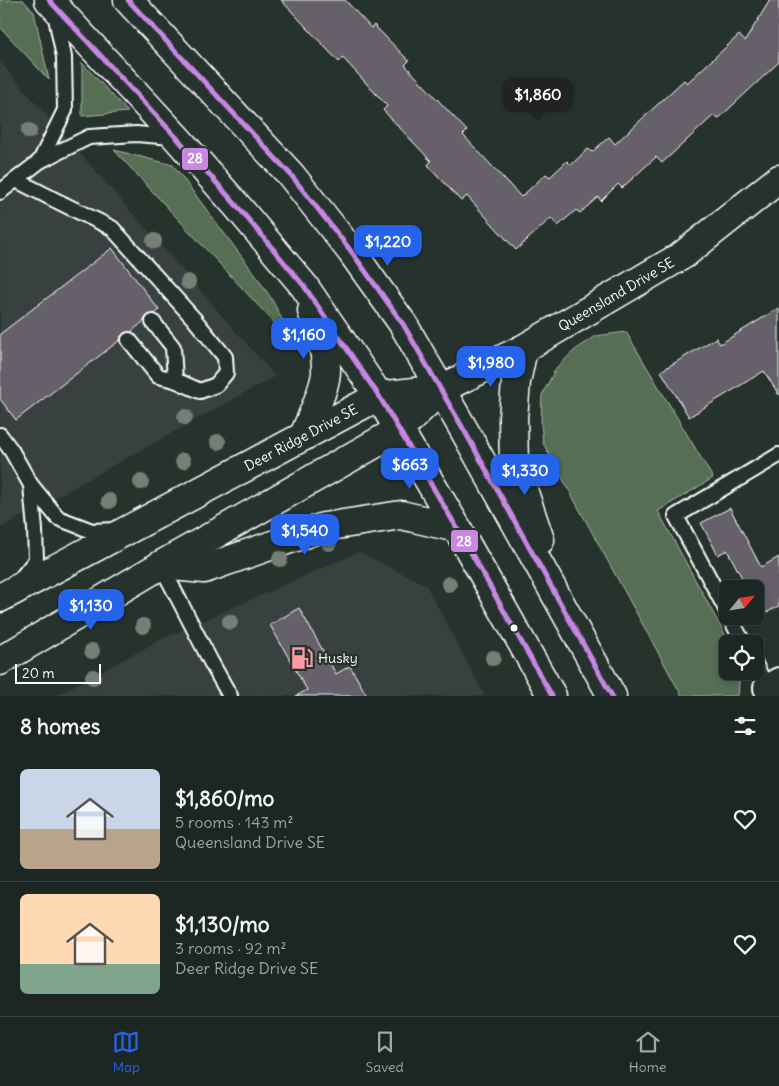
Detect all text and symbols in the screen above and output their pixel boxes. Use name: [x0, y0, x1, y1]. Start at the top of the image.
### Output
pin: $1,860: [497, 78, 579, 120]
text: $1,860: [514, 84, 562, 104]
line badge: 28: [181, 147, 209, 171]
text: 28: [187, 149, 203, 167]
pin: $1,220: [347, 224, 429, 267]
text: $1,220: [365, 231, 411, 251]
street label: Queensland Drive SE: [555, 253, 677, 335]
pin: $1,160: [263, 318, 345, 360]
text: $1,160: [282, 324, 326, 344]
pin: $1,980: [450, 346, 532, 388]
text: $1,980: [467, 352, 515, 372]
street label: Deer Ridge Drive SE: [241, 400, 361, 475]
pin: $663: [380, 448, 440, 490]
text: $663: [392, 454, 428, 474]
pin: $1,330: [484, 454, 566, 496]
text: $1,330: [501, 460, 549, 480]
pin: $1,540: [264, 514, 346, 556]
text: $1,540: [281, 520, 329, 540]
line badge: 28: [450, 529, 479, 553]
text: 28: [456, 532, 472, 550]
north arrow: [719, 580, 764, 625]
map controls: [719, 580, 764, 680]
pin: $1,130: [50, 588, 132, 631]
text: $1,130: [69, 595, 113, 615]
unlabelled marker: [509, 623, 519, 633]
button: locate: [719, 635, 764, 680]
fuel station icon: Husky: [289, 645, 315, 671]
place label: Husky: [318, 649, 358, 667]
scale bar: [15, 661, 101, 684]
text: 20 m: [22, 664, 55, 682]
icon: filters: [731, 712, 759, 740]
text: 8 homes: [20, 713, 100, 740]
text: $1,860/mo: [175, 785, 274, 812]
icon: home: [60, 789, 120, 849]
icon: heart: [731, 805, 759, 833]
text: 5 rooms · 143 m²: [175, 812, 293, 832]
text: Queensland Drive SE: [175, 832, 325, 852]
text: $1,130/mo: [175, 911, 270, 938]
icon: home: [60, 914, 120, 974]
icon: heart: [731, 930, 759, 958]
text: 3 rooms · 92 m²: [175, 938, 287, 958]
text: Deer Ridge Drive SE: [175, 958, 318, 978]
tab: Map: [112, 1028, 140, 1076]
tab: Saved: [365, 1028, 404, 1076]
tab: Home: [629, 1028, 666, 1076]

